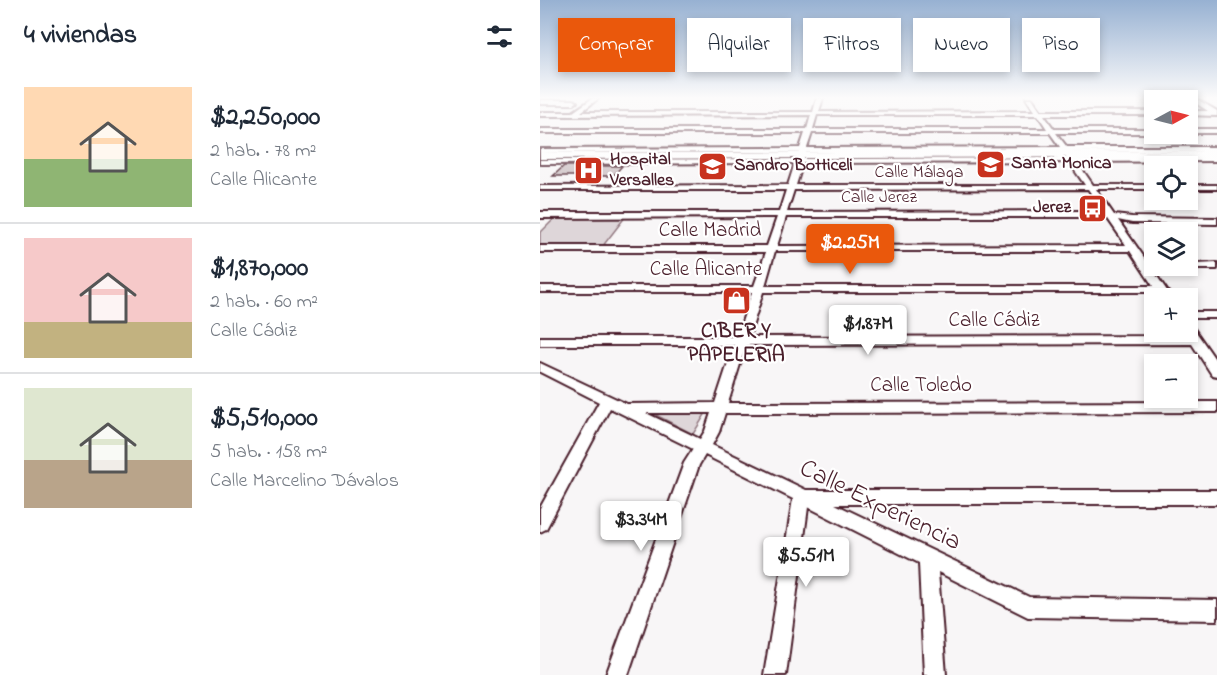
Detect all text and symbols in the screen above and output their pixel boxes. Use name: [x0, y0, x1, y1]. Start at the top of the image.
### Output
text: 4 viviendas: [24, 17, 137, 55]
chip: Comprar: [558, 18, 675, 72]
chip: Alquilar: [687, 18, 791, 72]
chip: Filtros: [803, 18, 901, 72]
chip: Nuevo: [913, 18, 1010, 72]
chip: Piso: [1022, 18, 1100, 72]
icon: filters: [483, 20, 516, 53]
north arrow: [1144, 90, 1198, 144]
map controls: [1144, 90, 1198, 408]
text: $2,250,000: [210, 99, 320, 137]
icon: home: [72, 111, 144, 183]
text: 2 hab. · 78 m²: [210, 137, 316, 166]
place label: Hospital Versalles: [609, 147, 674, 194]
school or university icon: Santa Monica: [974, 148, 1006, 180]
school or university icon: Sandro Botticeli: [697, 150, 729, 182]
place label: Santa Monica: [1011, 151, 1112, 177]
place label: Sandro Botticeli: [734, 153, 853, 179]
hospital icon: Hospital Versalles: [573, 154, 605, 186]
button: locate: [1144, 156, 1198, 210]
street label: Calle Málaga: [875, 160, 963, 187]
text: Calle Alicante: [210, 166, 317, 195]
street label: Calle Jerez: [841, 185, 918, 211]
bus stop icon: Jerez: [1076, 192, 1108, 224]
place label: Jerez: [1033, 195, 1071, 221]
street label: Calle Madrid: [659, 216, 761, 246]
button: layers: [1144, 222, 1198, 276]
pin: $2.25M: [801, 224, 899, 275]
text: $2.25M: [820, 229, 880, 258]
text: $1,870,000: [210, 250, 308, 288]
street label: Calle Alicante: [650, 255, 763, 285]
icon: home: [72, 262, 144, 334]
shop icon: CIBER Y PAPELERIA: [720, 285, 752, 317]
text: 2 hab. · 60 m²: [210, 288, 318, 317]
button: +: [1144, 288, 1198, 342]
pin: $1.87M: [819, 305, 917, 356]
street label: Calle Cádiz: [948, 306, 1040, 336]
text: $1.87M: [843, 310, 893, 339]
text: Calle Cádiz: [210, 317, 297, 346]
place label: CIBER Y PAPELERIA: [687, 317, 785, 371]
button: −: [1144, 354, 1198, 408]
street label: Calle Toledo: [870, 371, 972, 401]
text: $5,510,000: [210, 400, 318, 438]
icon: home: [72, 412, 144, 484]
text: 5 hab. · 158 m²: [210, 438, 327, 467]
street label: Calle Experiencia: [793, 450, 967, 562]
text: Calle Marcelino Dávalos: [210, 467, 399, 496]
pin: $3.34M: [592, 501, 690, 552]
text: $3.34M: [614, 506, 668, 535]
pin: $5.51M: [757, 537, 855, 588]
text: $5.51M: [777, 542, 835, 571]

